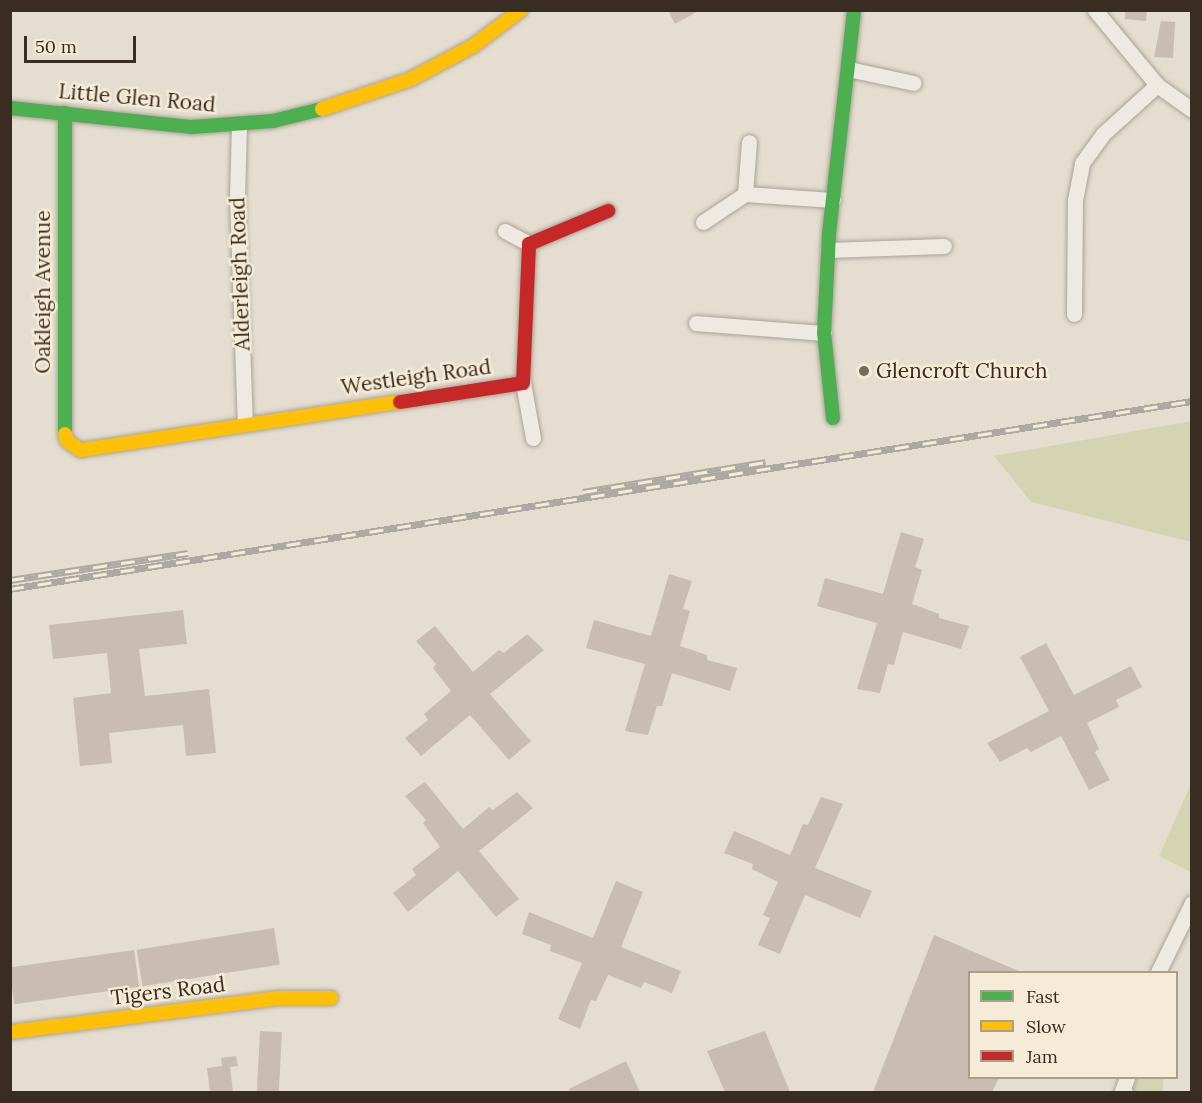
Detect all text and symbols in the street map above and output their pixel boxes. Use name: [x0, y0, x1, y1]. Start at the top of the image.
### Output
scale bar: [27, 24, 140, 62]
text: 50 m: [35, 35, 77, 58]
street label: Little Glen Road: [57, 79, 217, 117]
street label: Alderleigh Road: [225, 197, 255, 351]
street label: Oakleigh Avenue: [30, 210, 56, 374]
street label: Westleigh Road: [339, 354, 493, 400]
place label: Glencroft Church: [876, 358, 1048, 384]
marker: Glencroft Church: [857, 364, 871, 378]
street label: Tigers Road: [109, 971, 227, 1011]
legend: [968, 971, 1178, 1079]
text: Fast: [1026, 985, 1060, 1008]
text: Slow: [1026, 1015, 1066, 1038]
text: Jam: [1026, 1045, 1058, 1068]

